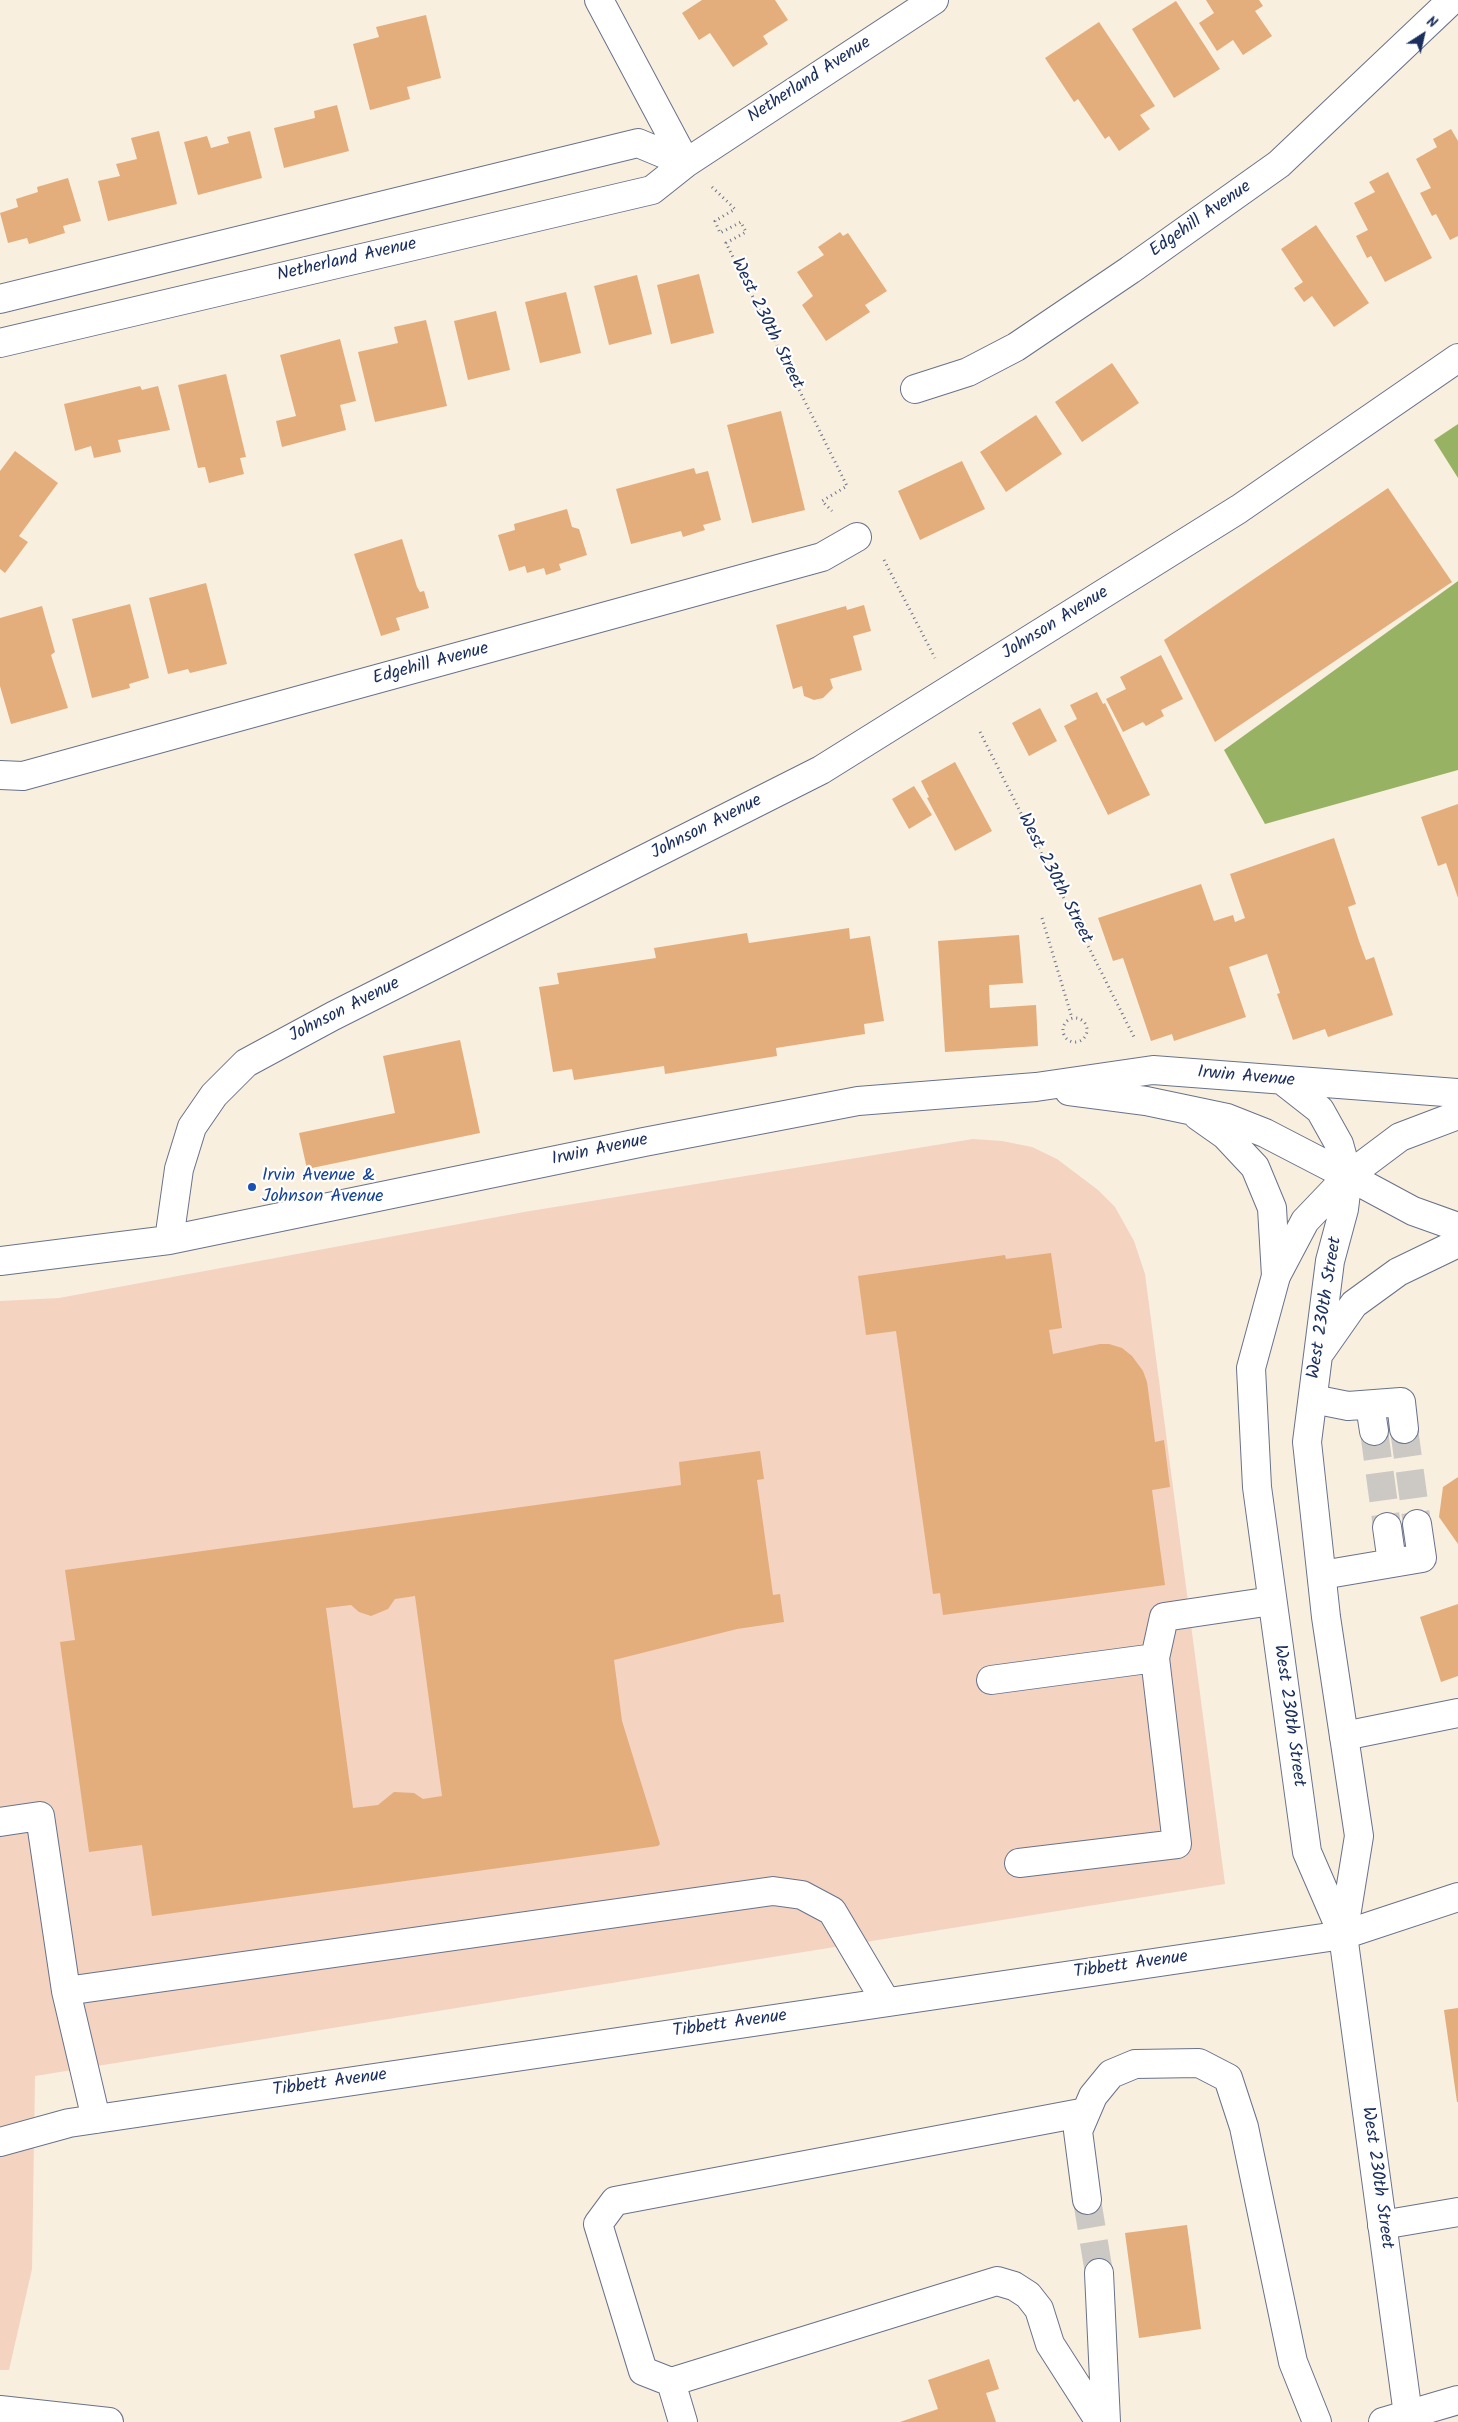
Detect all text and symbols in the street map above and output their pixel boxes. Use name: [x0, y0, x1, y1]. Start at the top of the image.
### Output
north arrow: [1398, 10, 1448, 60]
text: N: [1422, 11, 1442, 34]
street label: Netherland Avenue: [744, 33, 876, 129]
street label: Edgehill Avenue: [1146, 177, 1256, 263]
street label: Netherland Avenue: [275, 234, 419, 288]
street label: West 230th Street: [725, 255, 807, 393]
street label: Johnson Avenue: [999, 583, 1113, 665]
street label: Edgehill Avenue: [371, 639, 491, 691]
street label: Johnson Avenue: [648, 791, 766, 865]
street label: West 230th Street: [1012, 810, 1096, 948]
street label: Johnson Avenue: [286, 974, 404, 1048]
street label: Irwin Avenue: [1196, 1063, 1296, 1093]
street label: Irwin Avenue: [550, 1130, 650, 1172]
place label: Irvin Avenue & Johnson Avenue: [262, 1166, 383, 1208]
marker: Irvin Avenue & Johnson Avenue: [246, 1181, 258, 1193]
street label: West 230th Street: [1304, 1236, 1348, 1380]
street label: West 230th Street: [1267, 1644, 1309, 1788]
street label: Tibbett Avenue: [1073, 1947, 1189, 1985]
street label: Tibbett Avenue: [672, 2006, 788, 2044]
street label: Tibbett Avenue: [272, 2065, 388, 2103]
street label: West 230th Street: [1355, 2106, 1397, 2250]

